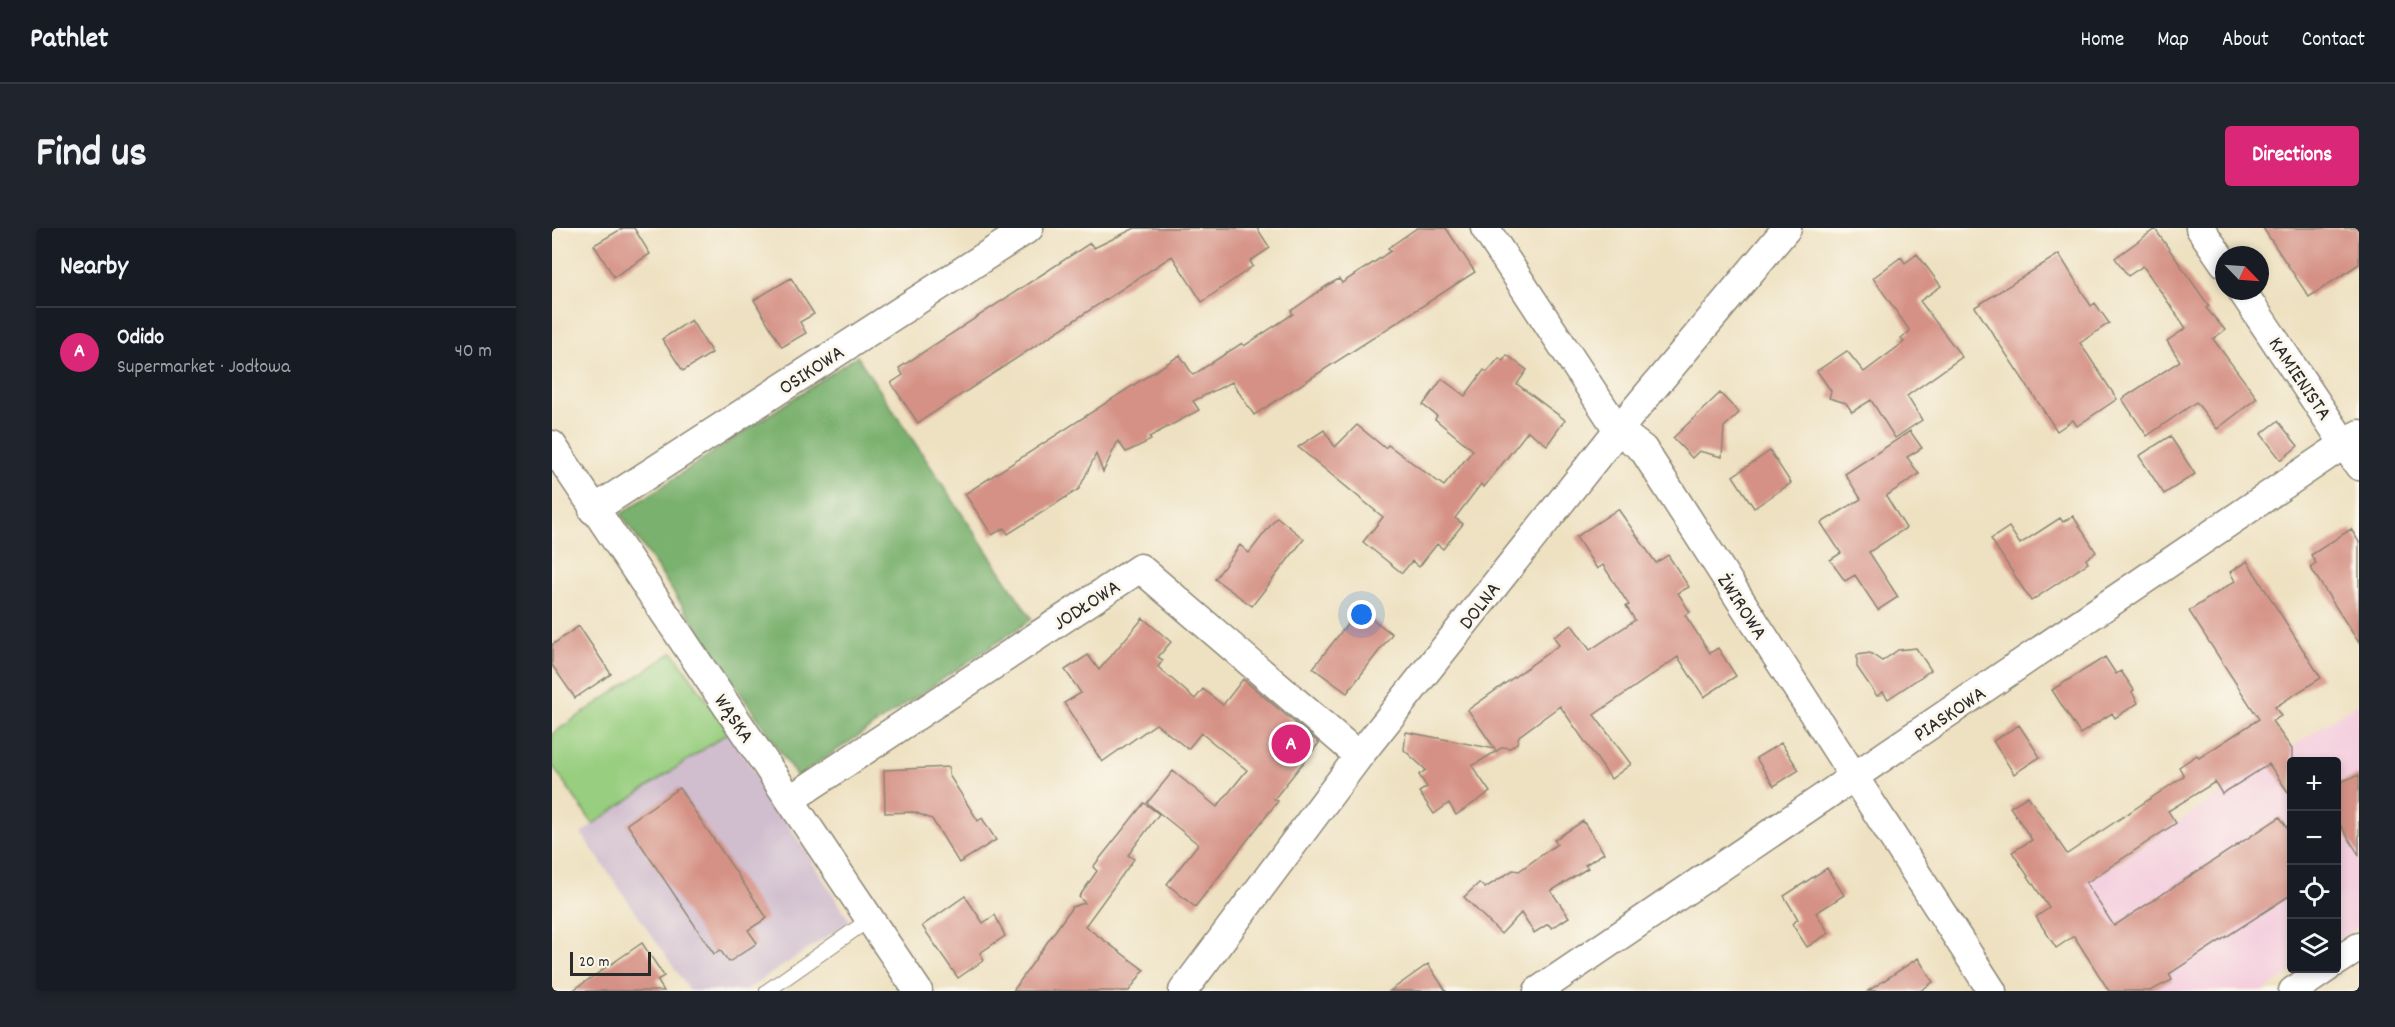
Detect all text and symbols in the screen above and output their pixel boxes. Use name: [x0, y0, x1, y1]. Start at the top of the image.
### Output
text: Pathlet: [30, 21, 108, 61]
text: Home: [2080, 26, 2124, 56]
text: Map: [2157, 26, 2189, 56]
text: About: [2222, 26, 2269, 56]
text: Contact: [2302, 26, 2365, 56]
text: Find us: [36, 126, 147, 186]
button: Directions: [2225, 126, 2359, 186]
north arrow: [2215, 246, 2269, 300]
text: Nearby: [60, 249, 128, 286]
text: Odido: [117, 323, 164, 354]
street label: KAMIENISTA: [2259, 332, 2338, 428]
text: A: [74, 338, 85, 366]
text: 40 m: [454, 338, 492, 366]
street label: OSIKOWA: [774, 339, 851, 404]
text: Supermarket · Jodłowa: [117, 354, 290, 382]
street label: ŻWIROWA: [1708, 569, 1773, 647]
street label: JODŁOWA: [1048, 574, 1127, 640]
street label: DOLNA: [1453, 577, 1510, 637]
your location: [1347, 600, 1376, 629]
street label: PIASKOWA: [1908, 680, 1993, 751]
street label: WĄSKA: [705, 689, 760, 750]
pin: A: [1272, 722, 1310, 766]
map controls: [2287, 757, 2341, 973]
button: +: [2287, 757, 2341, 811]
button: −: [2287, 811, 2341, 865]
button: locate: [2287, 865, 2341, 919]
button: layers: [2287, 919, 2341, 973]
scale bar: [570, 949, 651, 976]
text: 20 m: [579, 951, 609, 974]

